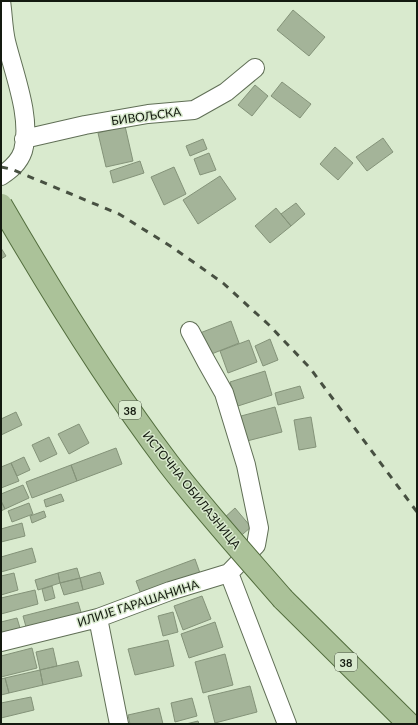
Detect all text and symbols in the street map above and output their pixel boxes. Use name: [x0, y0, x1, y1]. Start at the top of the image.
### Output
street label: БИВОЉСКА: [110, 104, 183, 128]
road number: 38: [119, 401, 141, 419]
street label: ИСТОЧНА ОБИЛАЗНИЦА: [140, 428, 245, 553]
street label: ИЛИЈЕ ГАРАШАНИНА: [75, 576, 202, 630]
road number: 38: [335, 653, 357, 671]

